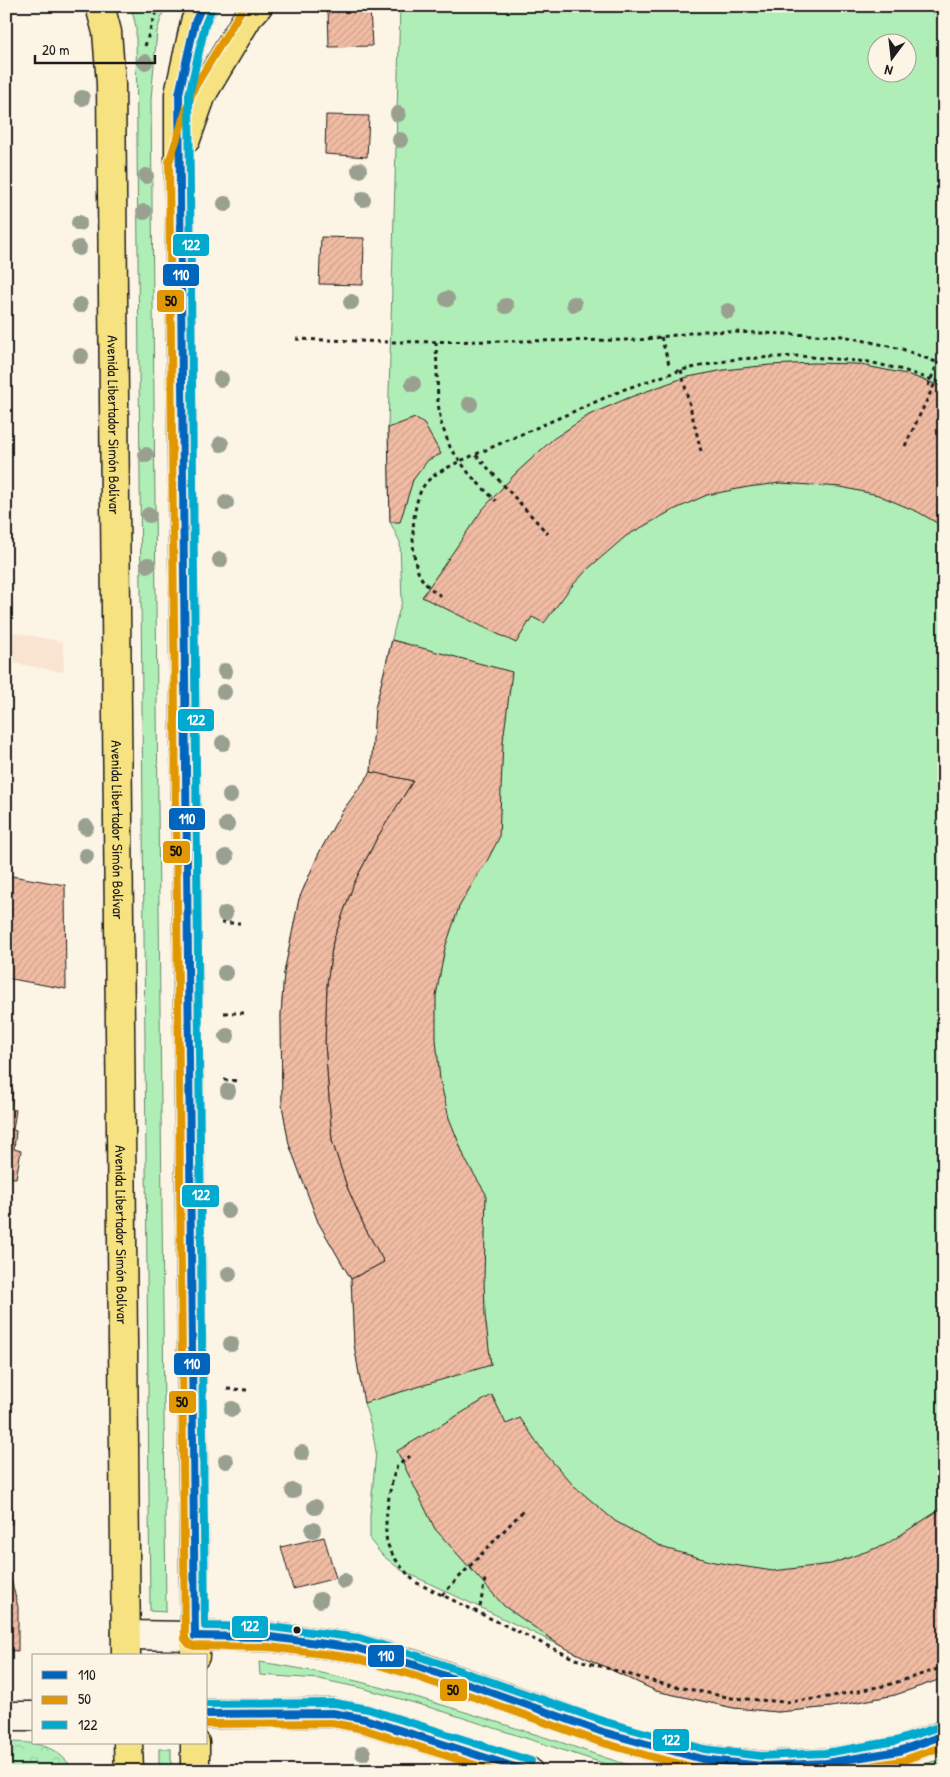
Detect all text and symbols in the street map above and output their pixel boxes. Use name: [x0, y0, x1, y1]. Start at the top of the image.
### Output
scale bar: [35, 32, 155, 64]
north arrow: [868, 32, 918, 82]
text: 20 m: [42, 39, 69, 60]
text: N: [882, 61, 895, 81]
line badge: 122: [172, 233, 210, 257]
text: 122: [182, 235, 201, 254]
line badge: 110: [162, 263, 200, 287]
text: 110: [173, 265, 190, 284]
line badge: 50: [156, 289, 185, 313]
text: 50: [165, 291, 178, 310]
street label: Avenida Libertador Simón Bolívar: [103, 335, 126, 515]
line badge: 122: [177, 708, 215, 732]
text: 122: [187, 710, 206, 729]
street label: Avenida Libertador Simón Bolívar: [107, 740, 129, 920]
line badge: 110: [168, 807, 206, 831]
text: 110: [179, 809, 196, 828]
line badge: 50: [162, 840, 191, 864]
text: 50: [170, 841, 183, 860]
street label: Avenida Libertador Simón Bolívar: [111, 1145, 133, 1325]
line badge: 122: [181, 1184, 220, 1208]
text: 122: [192, 1185, 211, 1204]
line badge: 110: [173, 1352, 211, 1376]
text: 110: [184, 1354, 201, 1373]
line badge: 50: [168, 1390, 197, 1414]
text: 50: [176, 1392, 189, 1411]
line badge: 122: [231, 1615, 269, 1639]
text: 122: [241, 1616, 260, 1635]
unlabelled marker: [292, 1625, 302, 1635]
line badge: 110: [367, 1644, 405, 1668]
text: 110: [378, 1646, 395, 1665]
legend: [32, 1654, 208, 1744]
text: 110: [78, 1664, 96, 1685]
line badge: 50: [439, 1678, 468, 1702]
text: 50: [447, 1680, 460, 1699]
text: 50: [78, 1688, 91, 1709]
text: 122: [78, 1714, 98, 1735]
line badge: 122: [652, 1728, 690, 1752]
text: 122: [662, 1730, 681, 1749]

